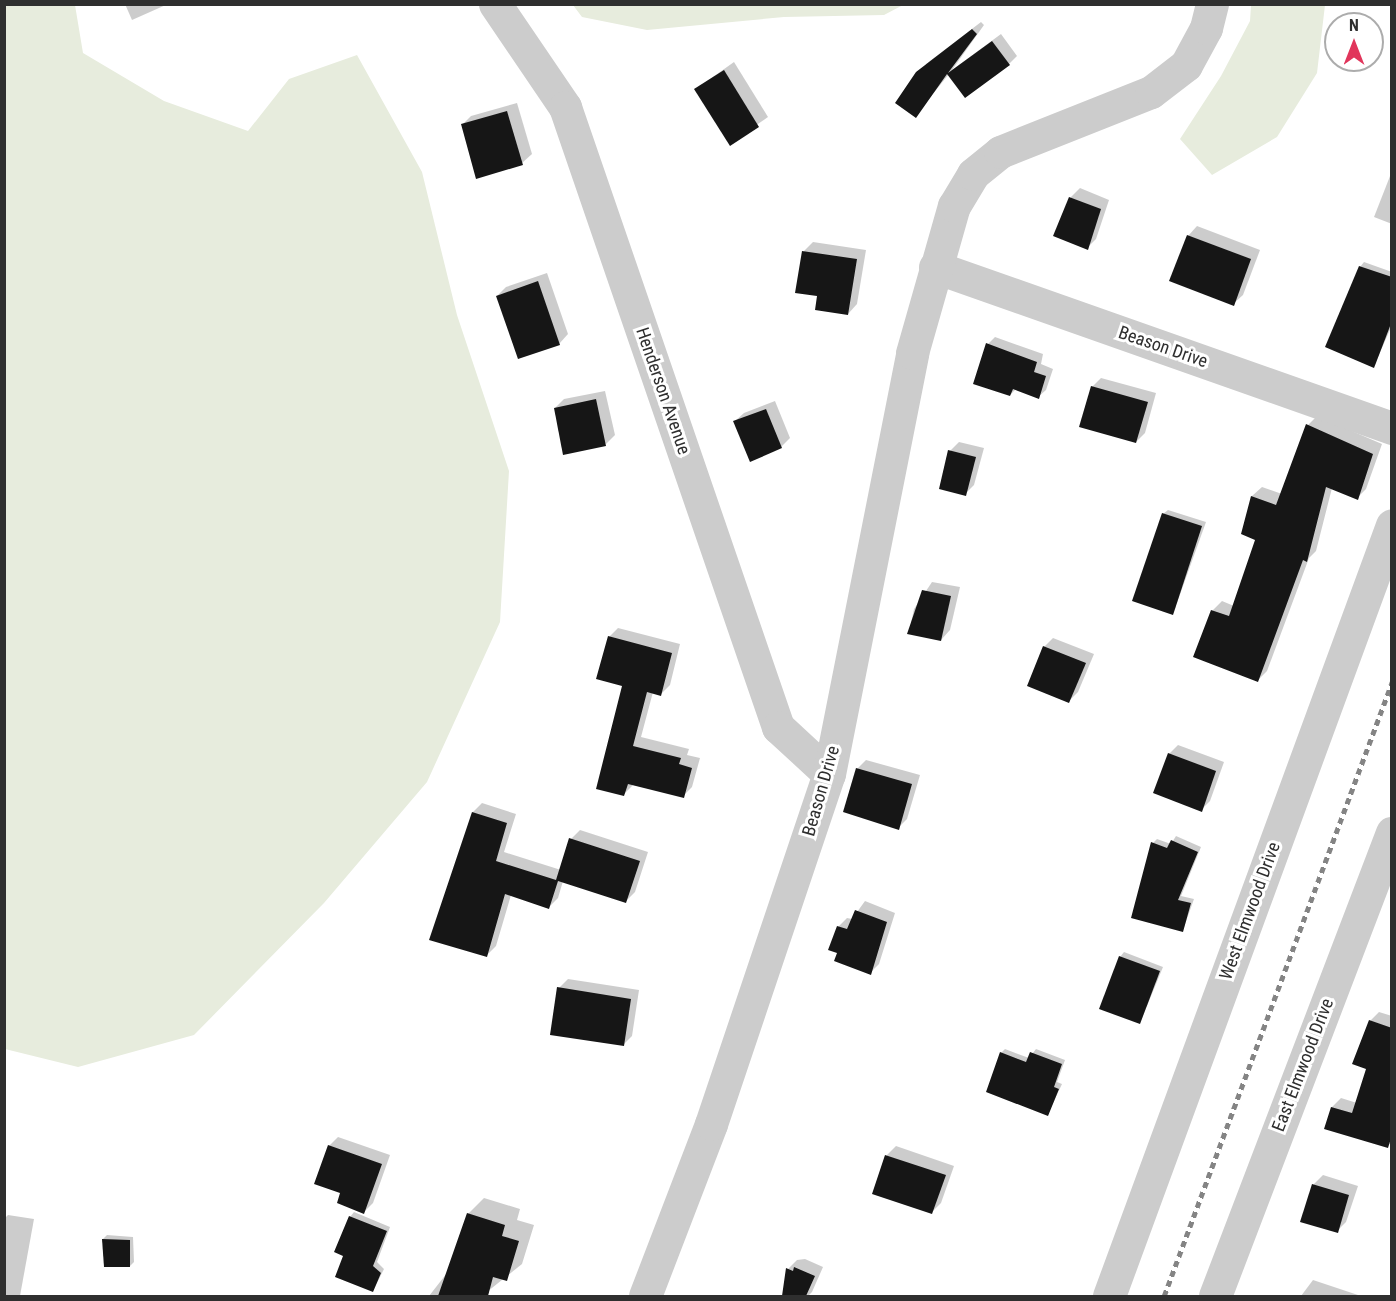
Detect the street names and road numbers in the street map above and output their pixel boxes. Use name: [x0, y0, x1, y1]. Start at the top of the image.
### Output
street label: Beason Drive: [1116, 322, 1210, 372]
street label: Henderson Avenue: [631, 325, 695, 457]
street label: Beason Drive: [798, 743, 844, 839]
street label: West Elmwood Drive: [1215, 839, 1285, 983]
street label: East Elmwood Drive: [1268, 995, 1338, 1135]

